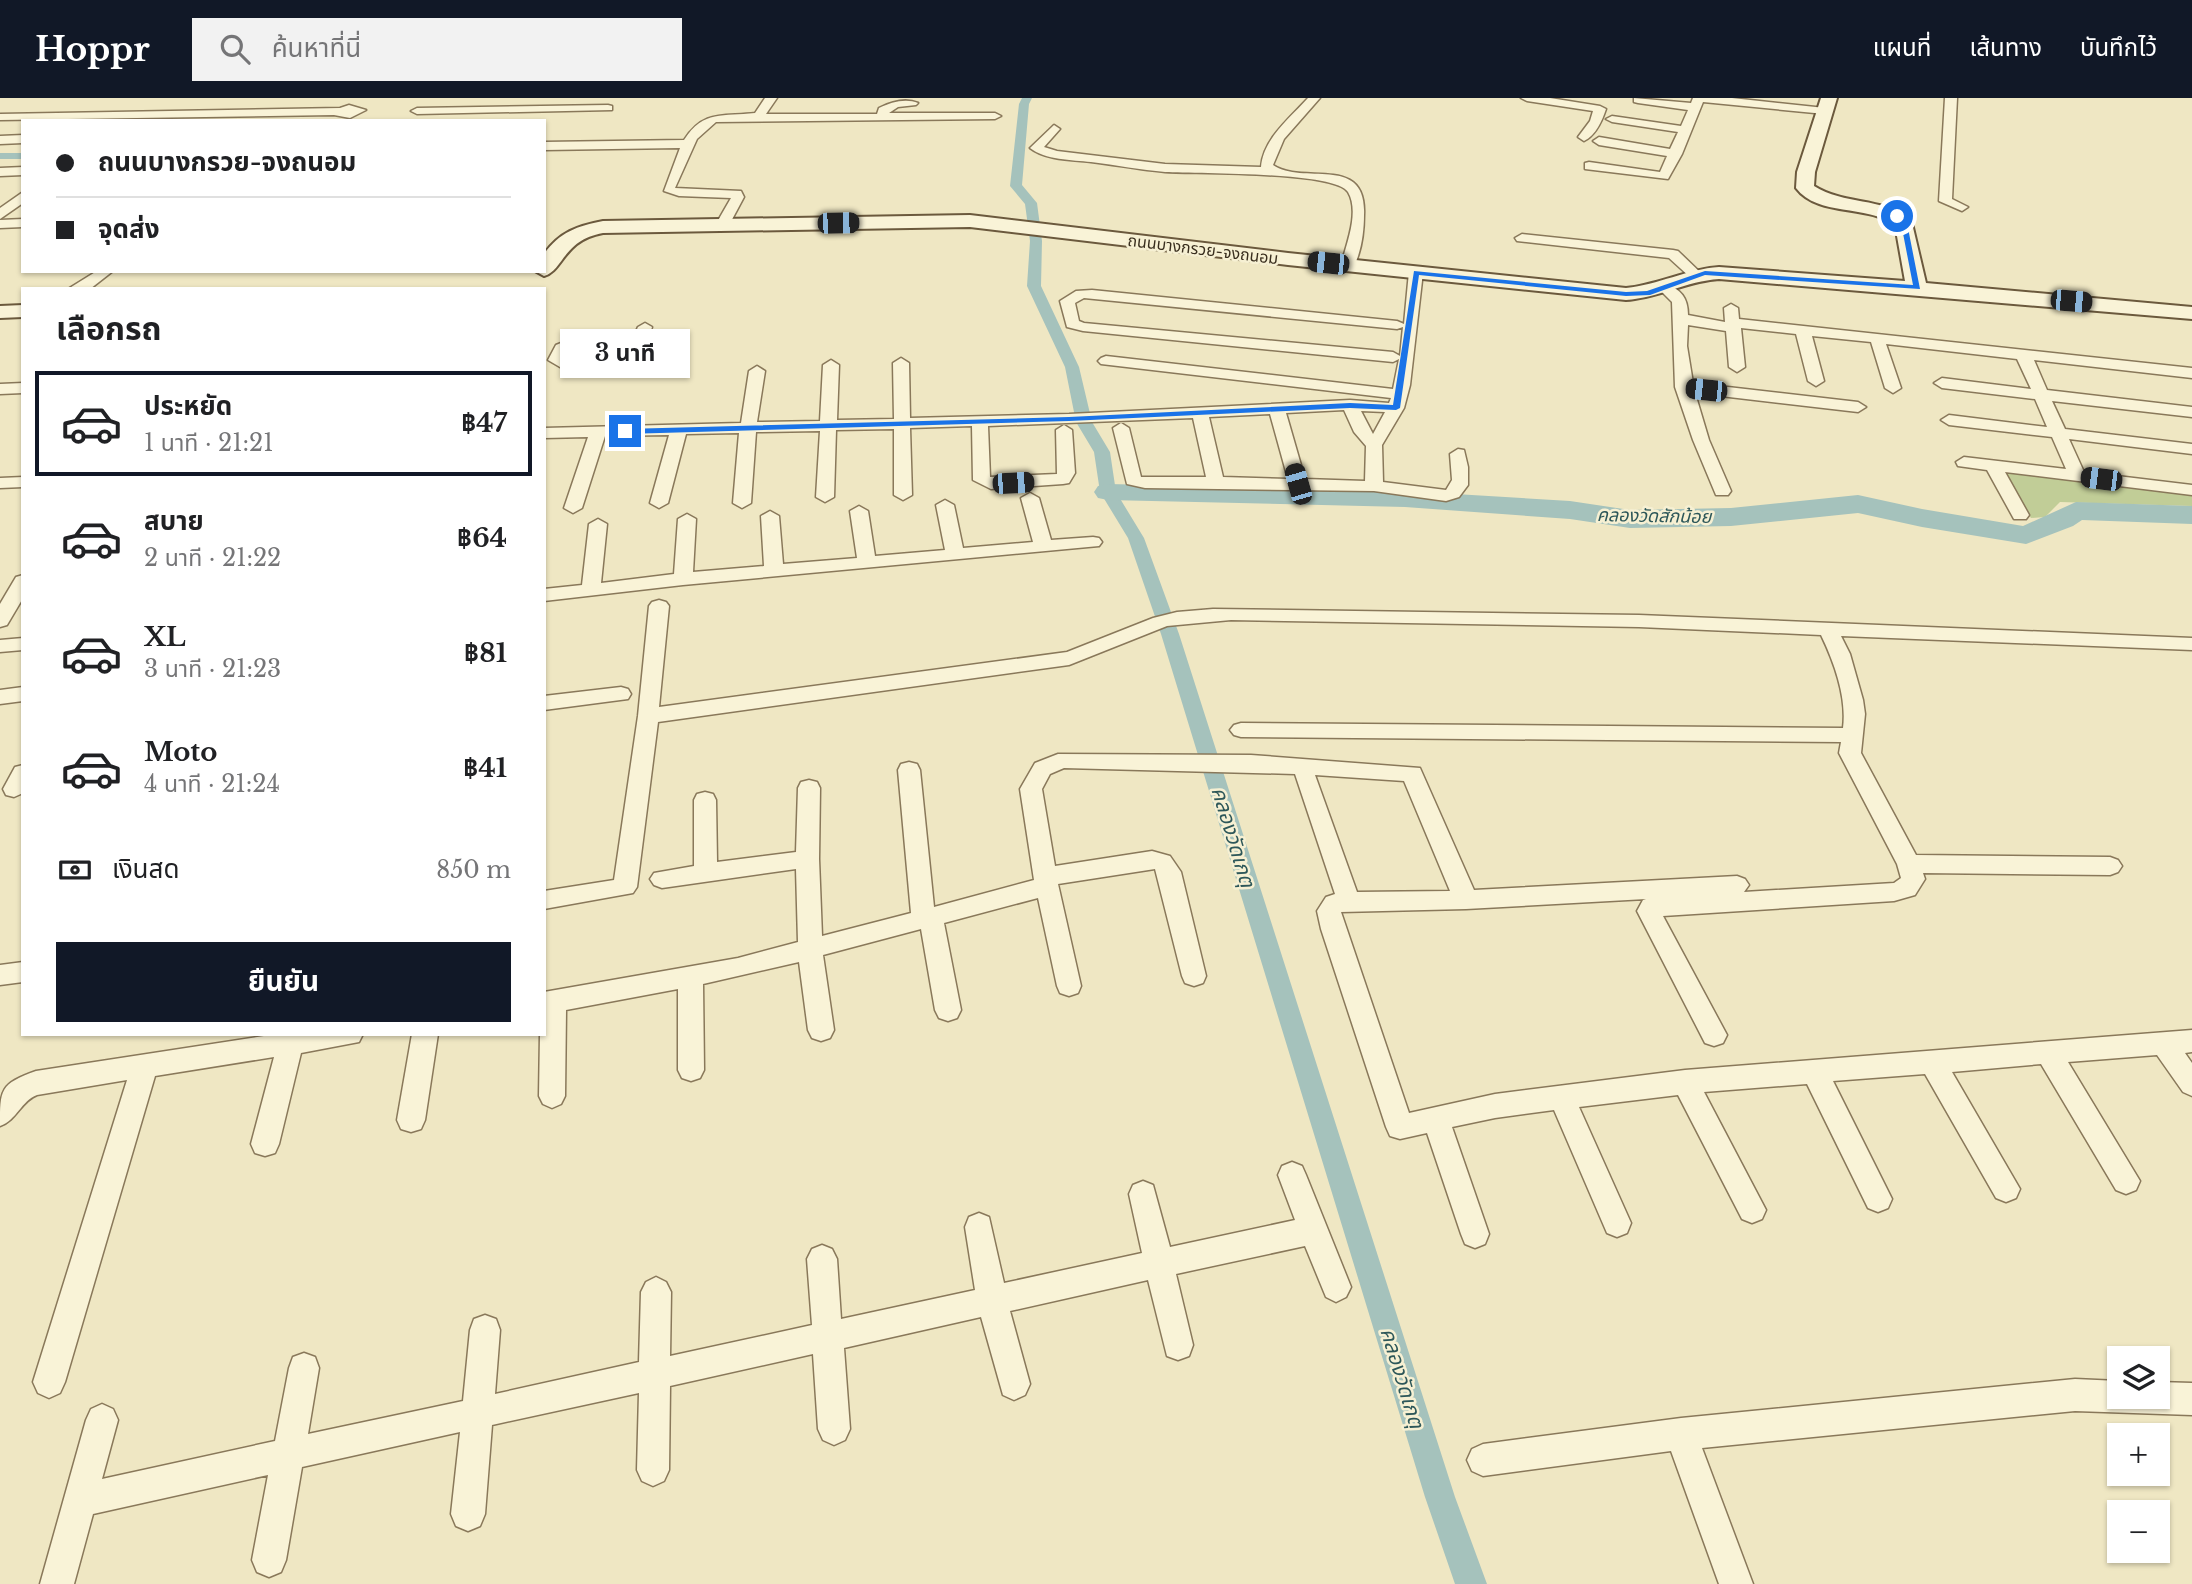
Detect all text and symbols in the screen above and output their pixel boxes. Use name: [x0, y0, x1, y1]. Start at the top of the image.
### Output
search box: [192, 18, 682, 81]
text: Hoppr: [35, 29, 150, 70]
icon: search: [216, 30, 254, 68]
text: ค้นหาที่นี่: [272, 32, 361, 64]
text: แผนที่: [1873, 33, 1931, 62]
text: เส้นทาง: [1969, 33, 2042, 62]
text: บันทึกไว้: [2080, 33, 2157, 62]
text: ถนนบางกรวย-จงถนอม: [98, 146, 356, 178]
route start: [1881, 200, 1913, 232]
car: [817, 212, 860, 234]
text: จุดส่ง: [98, 213, 160, 245]
street label: ถนนบางกรวย-จงถนอม: [1126, 230, 1280, 268]
car: [1307, 250, 1350, 276]
car: [2050, 289, 2093, 313]
text: เลือกรถ: [56, 309, 161, 349]
callout: 3 นาที: [560, 330, 690, 378]
text: 3 นาที: [595, 339, 655, 367]
car: [1685, 377, 1728, 403]
text: ประหยัด: [144, 390, 232, 422]
icon: car: [60, 392, 123, 455]
text: ฿47: [461, 407, 507, 439]
route end: [609, 415, 641, 447]
text: 1 นาที · 21:21: [144, 429, 273, 457]
car: [1283, 461, 1314, 507]
car: [2079, 466, 2124, 492]
car: [992, 471, 1035, 495]
water label: คลองวัดสักน้อย: [1597, 504, 1713, 528]
text: สบาย: [144, 505, 204, 537]
icon: car: [60, 507, 123, 570]
text: ฿64: [457, 522, 507, 554]
text: 2 นาที · 21:22: [144, 544, 281, 572]
text: XL: [144, 621, 186, 653]
icon: car: [60, 622, 123, 685]
text: ฿81: [464, 637, 507, 669]
text: 3 นาที · 21:23: [144, 655, 281, 683]
text: Moto: [144, 736, 217, 768]
icon: car: [60, 737, 123, 800]
text: ฿41: [463, 752, 507, 784]
text: 4 นาที · 21:24: [144, 770, 280, 798]
water label: คลองวัดเกตุ: [1205, 784, 1261, 892]
icon: cash: [56, 851, 94, 889]
text: เงินสด: [112, 853, 179, 885]
text: 850 m: [436, 856, 511, 884]
button: ยืนยัน: [56, 942, 511, 1022]
water label: คลองวัดเกตุ: [1374, 1325, 1430, 1433]
map controls: [2107, 1346, 2170, 1563]
button: layers: [2107, 1346, 2170, 1409]
button: +: [2107, 1423, 2170, 1486]
button: −: [2107, 1500, 2170, 1563]

